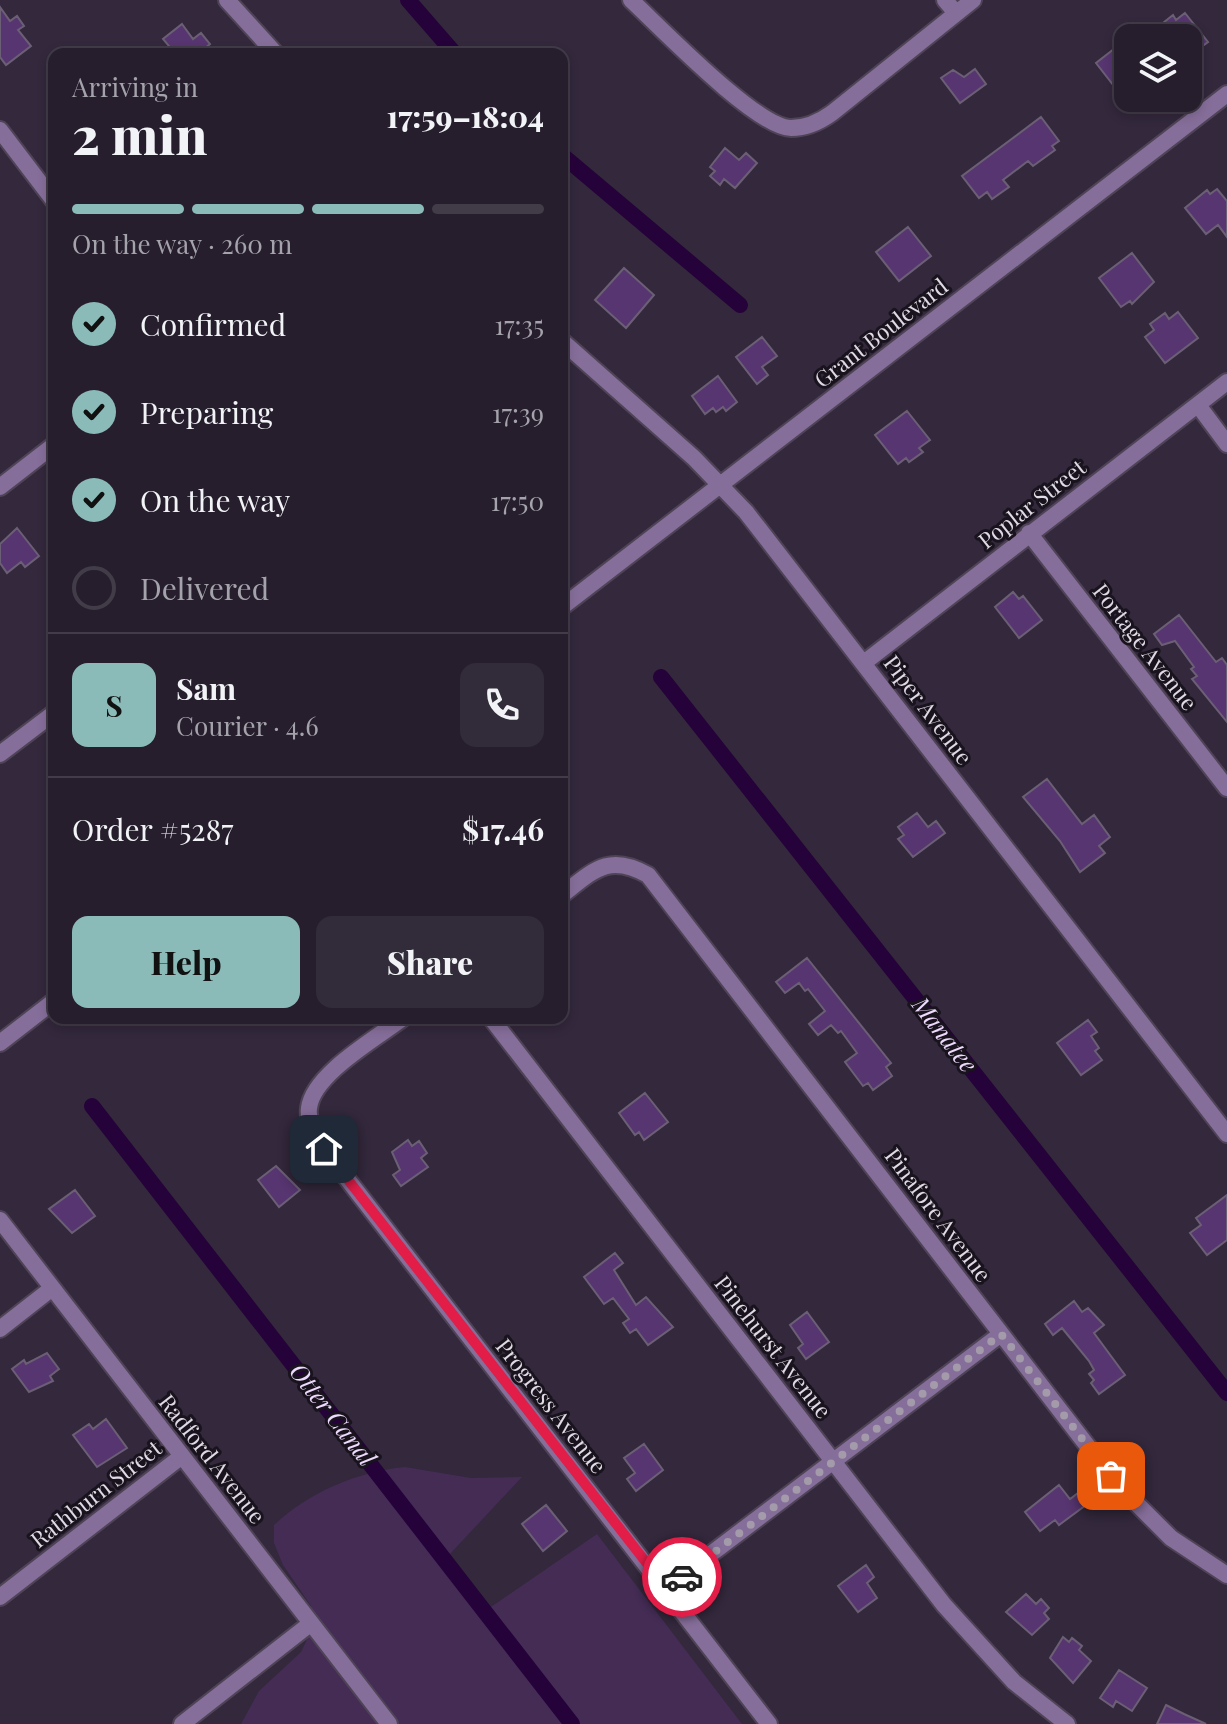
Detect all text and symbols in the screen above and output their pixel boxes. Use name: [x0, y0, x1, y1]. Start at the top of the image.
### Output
map controls: [1114, 24, 1202, 112]
button: layers: [1114, 24, 1202, 112]
text: Arriving in: [72, 69, 198, 104]
text: 17:59–18:04: [387, 96, 544, 136]
text: 2 min: [72, 99, 207, 168]
text: On the way · 260 m: [72, 226, 292, 261]
street label: Grant Boulevard: [807, 271, 953, 394]
icon: check: [72, 302, 116, 346]
text: Confirmed: [140, 304, 286, 344]
text: 17:35: [494, 307, 544, 342]
icon: check: [72, 390, 116, 434]
text: Preparing: [140, 392, 273, 432]
text: 17:39: [492, 395, 544, 430]
street label: Poplar Street: [971, 451, 1092, 555]
icon: check: [72, 478, 116, 522]
text: On the way: [140, 480, 290, 520]
text: 17:50: [491, 483, 544, 518]
text: Delivered: [140, 568, 269, 608]
street label: Portage Avenue: [1087, 577, 1205, 716]
street label: Piper Avenue: [878, 649, 980, 770]
button: phone: [460, 663, 544, 747]
text: Sam: [176, 668, 236, 708]
text: S: [105, 685, 123, 725]
text: Courier · 4.6: [176, 708, 319, 743]
text: Order #5287: [72, 809, 234, 849]
text: $17.46: [462, 809, 544, 849]
button: Help: [72, 916, 300, 1008]
button: Share: [316, 916, 544, 1008]
water label: Manatee: [905, 989, 985, 1078]
pin: [290, 1115, 358, 1183]
icon: home: [302, 1127, 346, 1171]
street label: Pinafore Avenue: [879, 1141, 999, 1287]
street label: Pinehurst Avenue: [709, 1269, 839, 1424]
street label: Progress Avenue: [490, 1332, 614, 1479]
water label: Otter Canal: [283, 1356, 385, 1473]
street label: Radford Avenue: [153, 1388, 273, 1529]
street label: Rathburn Street: [24, 1432, 168, 1554]
pin: [1077, 1442, 1145, 1510]
icon: bag: [1089, 1454, 1133, 1498]
courier: [642, 1537, 722, 1617]
icon: car: [660, 1555, 704, 1599]

